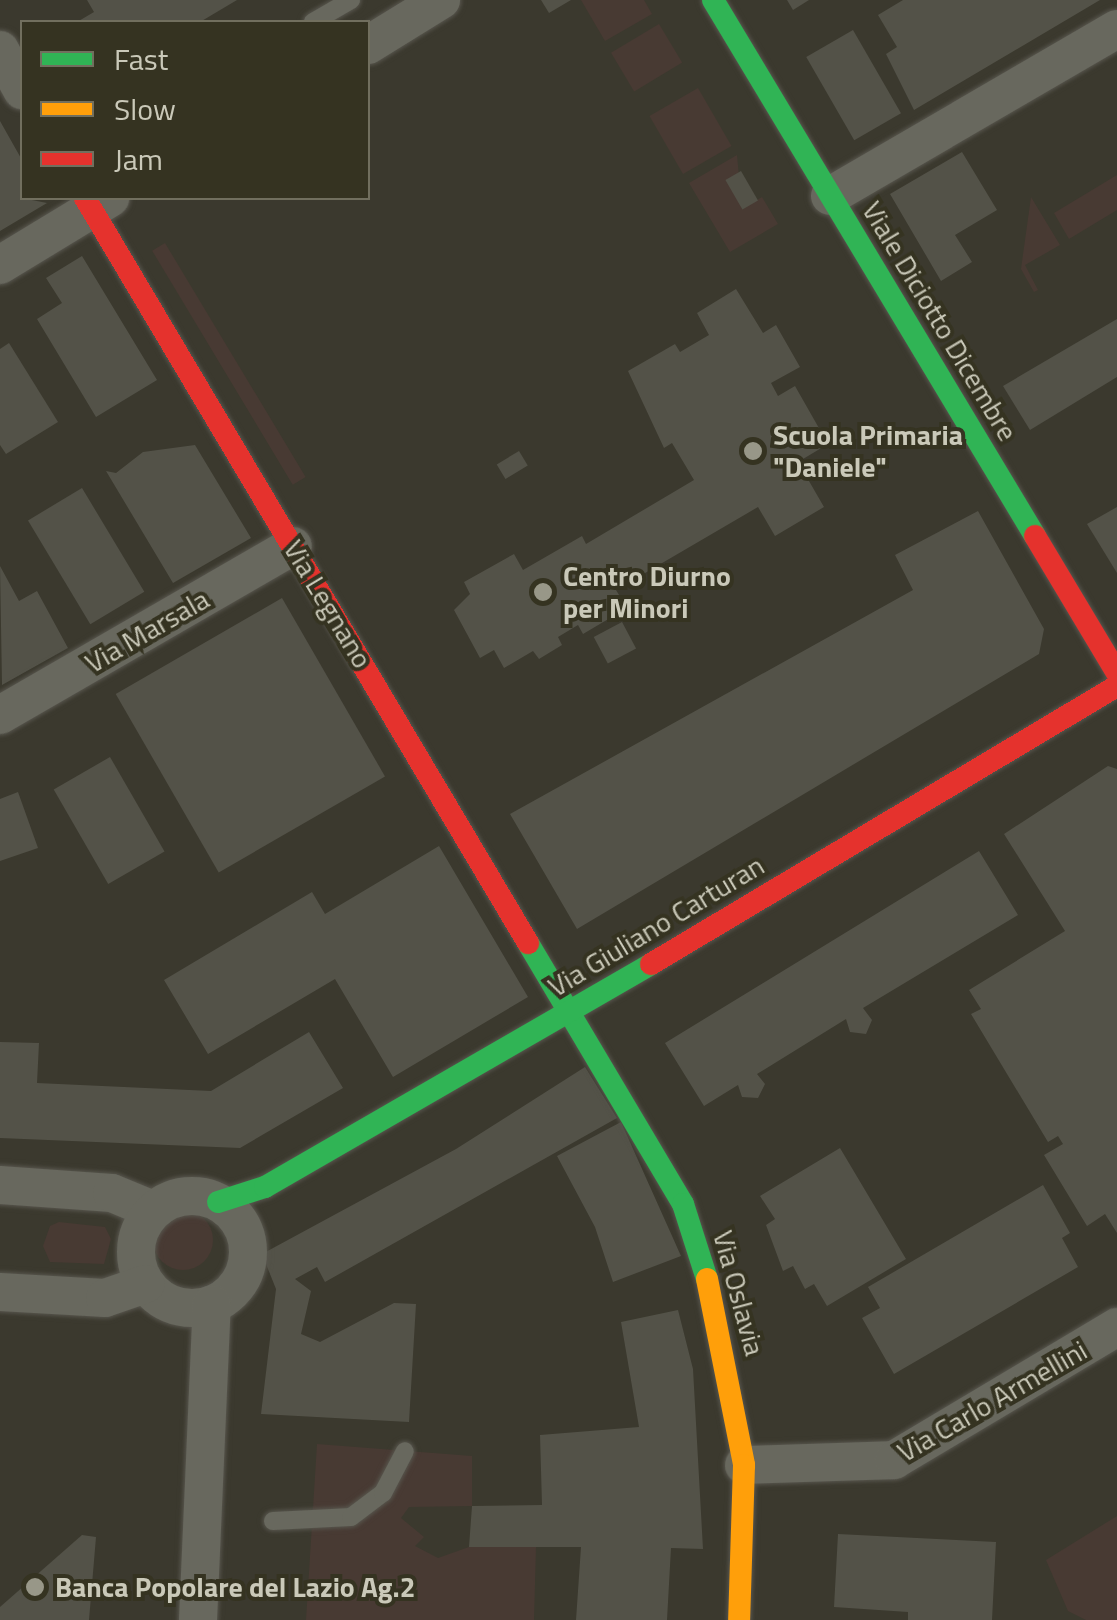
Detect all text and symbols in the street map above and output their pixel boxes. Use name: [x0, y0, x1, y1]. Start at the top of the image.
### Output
legend: [20, 20, 370, 200]
text: Fast: [114, 36, 168, 82]
text: Slow: [114, 86, 176, 132]
text: Jam: [114, 136, 163, 182]
street label: Viale Diciotto Dicembre: [855, 195, 1025, 447]
place label: Scuola Primaria "Daniele": [773, 418, 963, 484]
marker: Scuola Primaria "Daniele": [742, 440, 764, 462]
street label: Via Legnano: [277, 534, 379, 674]
place label: Centro Diurno per Minori: [563, 559, 731, 625]
marker: Centro Diurno per Minori: [532, 581, 554, 603]
street label: Via Marsala: [79, 582, 215, 680]
street label: Via Giuliano Carturan: [542, 848, 770, 1004]
street label: Via Oslavia: [706, 1227, 772, 1359]
street label: Via Carlo Armellini: [891, 1333, 1093, 1469]
place label: Banca Popolare del Lazio Ag.2: [55, 1570, 415, 1604]
marker: Banca Popolare del Lazio Ag.2: [24, 1576, 46, 1598]

